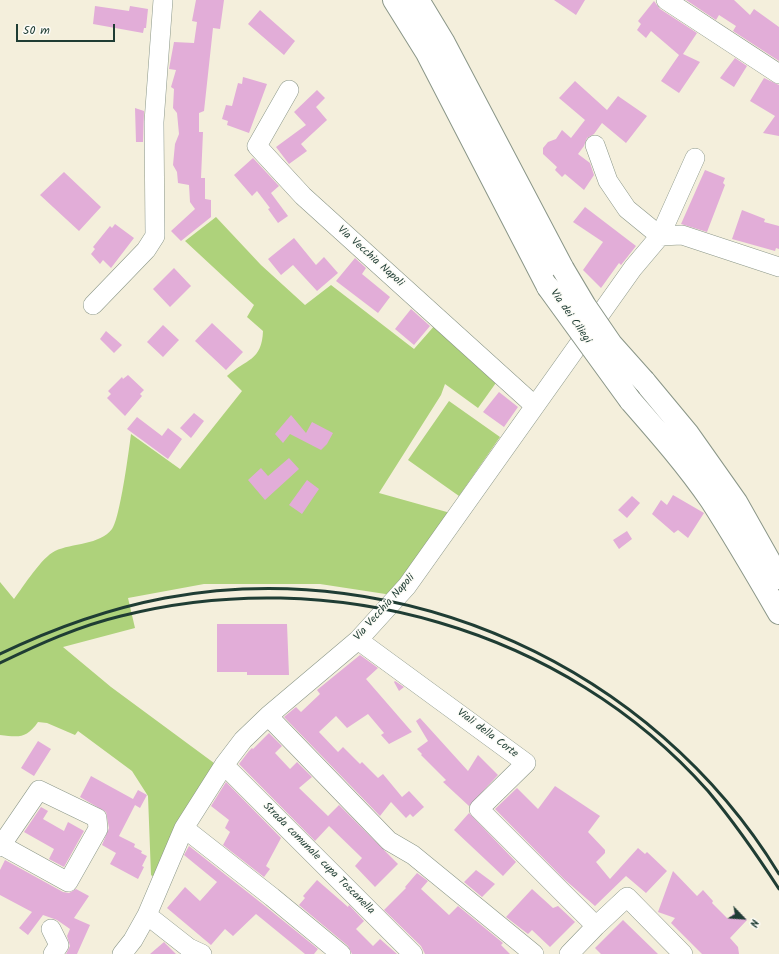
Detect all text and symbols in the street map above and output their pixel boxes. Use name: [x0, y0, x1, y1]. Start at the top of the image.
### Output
scale bar: [18, 16, 117, 42]
text: 50 m: [23, 21, 50, 40]
street label: Via Vecchia Napoli: [334, 224, 406, 290]
street label: Via dei Ciliegi: [547, 287, 593, 347]
street label: Via Vecchia Napoli: [352, 572, 418, 644]
street label: Viali della Corte: [454, 707, 520, 761]
street label: Strada comunale cupa Toscanella: [259, 800, 377, 918]
north arrow: [723, 898, 763, 938]
text: N: [744, 916, 764, 930]

